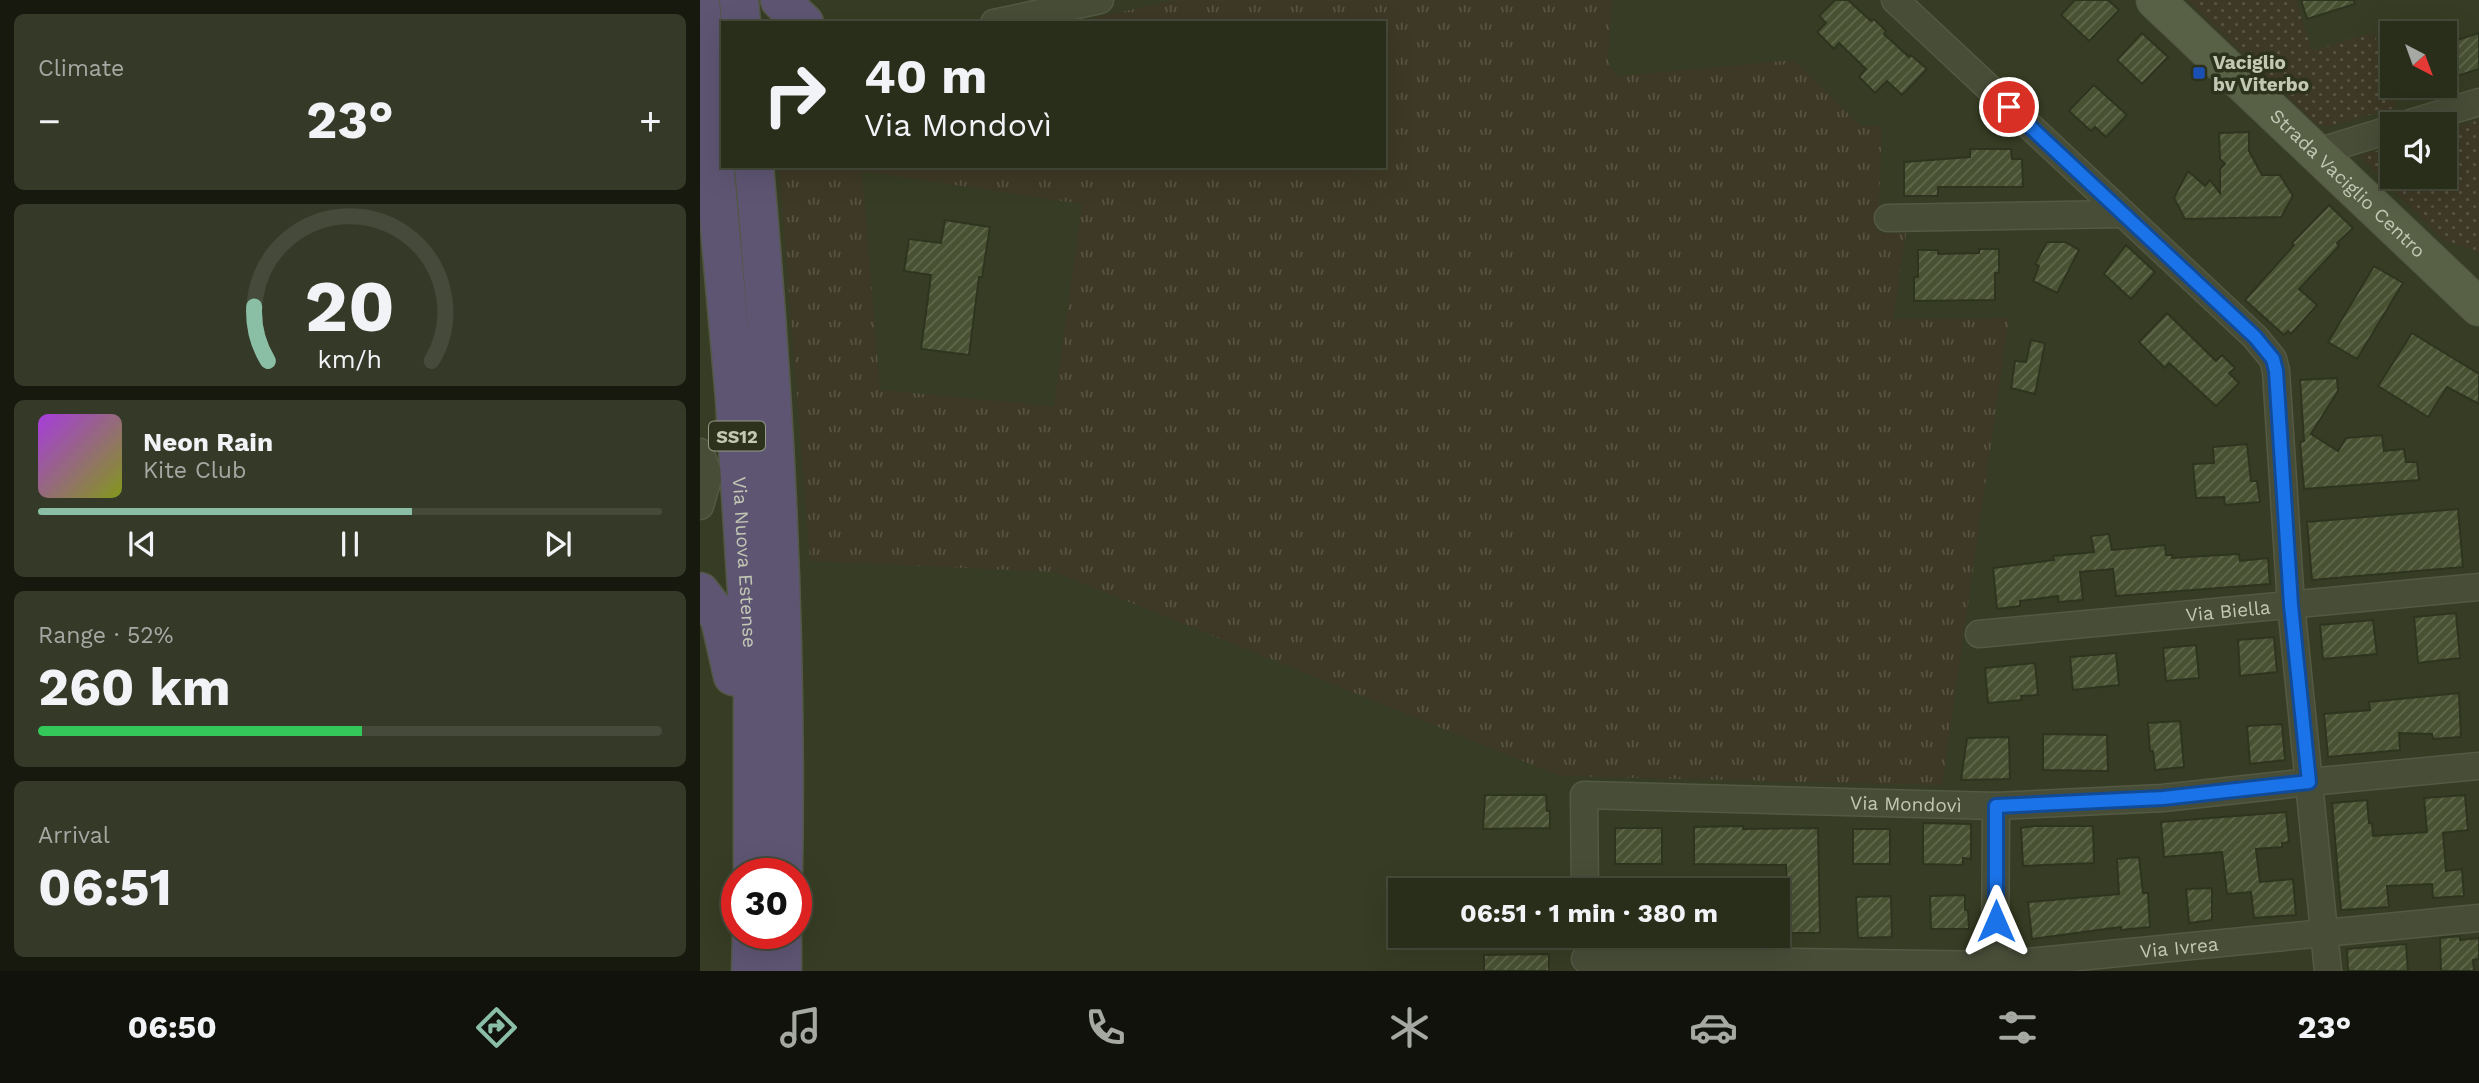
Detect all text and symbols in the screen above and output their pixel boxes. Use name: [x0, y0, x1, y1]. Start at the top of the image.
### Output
north arrow: [2380, 21, 2457, 98]
map controls: [2380, 21, 2457, 189]
text: 40 m: [864, 47, 987, 105]
icon: right: [749, 49, 840, 140]
place label: Vaciglio bv Viterbo: [2213, 51, 2309, 96]
text: Climate: [38, 55, 124, 82]
marker: Vaciglio bv Viterbo: [2191, 65, 2207, 81]
pin: [1979, 77, 2039, 137]
icon: arrive: [1990, 88, 2028, 126]
text: 23°: [306, 90, 394, 151]
text: −: [38, 99, 61, 143]
text: +: [639, 99, 662, 143]
street label: Strada Vaciglio Centro: [2266, 104, 2431, 262]
text: Via Mondovì: [864, 106, 1052, 144]
button: sound: [2380, 112, 2457, 189]
text: 20: [305, 264, 395, 350]
text: km/h: [318, 345, 382, 374]
road number: SS12: [709, 422, 765, 450]
text: Neon Rain: [143, 427, 273, 457]
text: Kite Club: [143, 457, 246, 484]
street label: Via Nuova Estense: [728, 476, 762, 648]
icon: previous: [123, 525, 161, 563]
icon: pause: [331, 525, 369, 563]
icon: next: [539, 525, 577, 563]
street label: Via Biella: [2184, 595, 2272, 626]
text: Range · 52%: [38, 622, 173, 649]
text: 260 km: [38, 657, 231, 718]
street label: Via Mondovì: [1850, 791, 1962, 817]
text: Arrival: [38, 822, 110, 849]
text: 06:51: [38, 857, 172, 918]
speed limit sign: 30: [721, 858, 812, 949]
position arrow: [1959, 884, 2033, 958]
text: 06:51 · 1 min · 380 m: [1460, 898, 1718, 928]
street label: Via Ivrea: [2139, 932, 2220, 962]
icon: directions: [472, 1003, 521, 1052]
icon: music: [776, 1003, 825, 1052]
icon: phone: [1081, 1003, 1130, 1052]
icon: climate: [1385, 1003, 1434, 1052]
icon: car: [1689, 1003, 1738, 1052]
icon: filters: [1993, 1003, 2042, 1052]
text: 06:50: [128, 1008, 217, 1046]
text: 23°: [2297, 1008, 2351, 1046]

